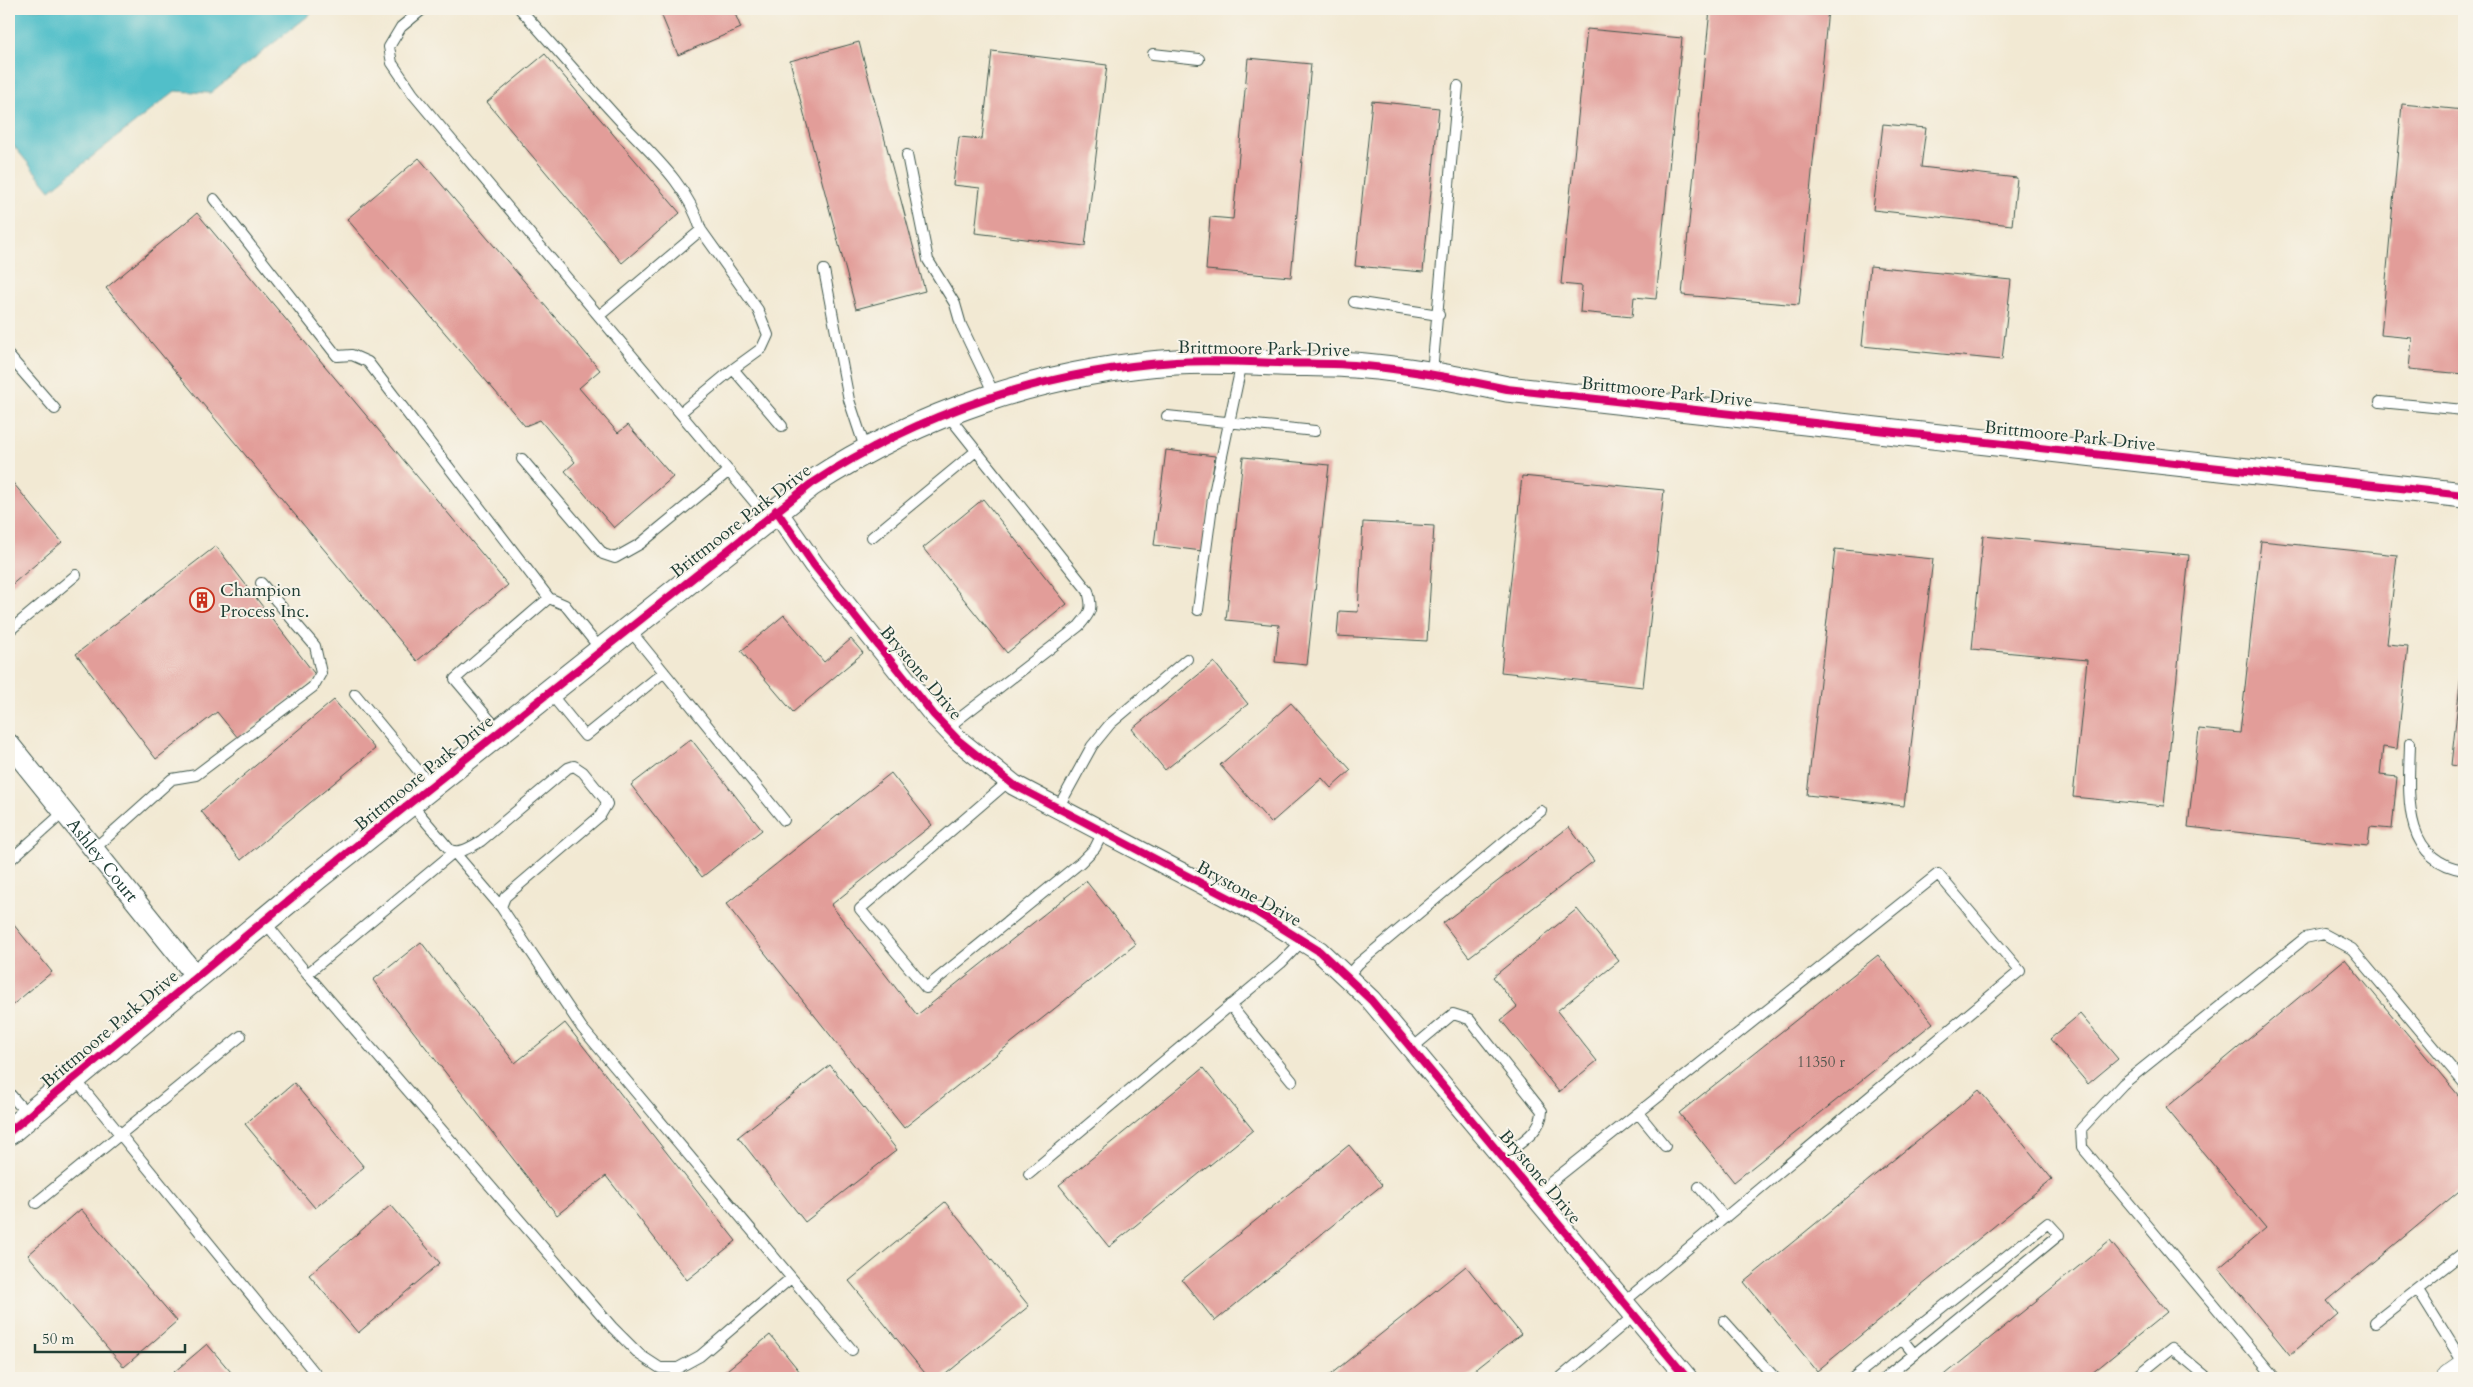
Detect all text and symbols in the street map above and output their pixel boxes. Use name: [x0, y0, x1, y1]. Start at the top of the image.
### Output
street label: Brittmoore Park Drive: [1178, 335, 1350, 363]
street label: Brittmoore Park Drive: [1580, 371, 1754, 413]
street label: Brittmoore Park Drive: [1983, 415, 2157, 457]
street label: Brittmoore Park Drive: [665, 458, 817, 584]
place label: Champion Process Inc.: [220, 578, 309, 624]
building icon: Champion Process Inc.: [189, 587, 215, 613]
street label: Brystone Drive: [874, 620, 968, 726]
street label: Brittmoore Park Drive: [349, 709, 499, 837]
street label: Ashley Court: [61, 813, 144, 908]
street label: Brystone Drive: [1192, 855, 1306, 933]
street label: Brittmoore Park Drive: [36, 964, 184, 1094]
house number: 11350 r: [1797, 1052, 1845, 1072]
street label: Brystone Drive: [1493, 1124, 1587, 1230]
scale bar: [35, 1322, 185, 1354]
text: 50 m: [42, 1329, 74, 1349]

